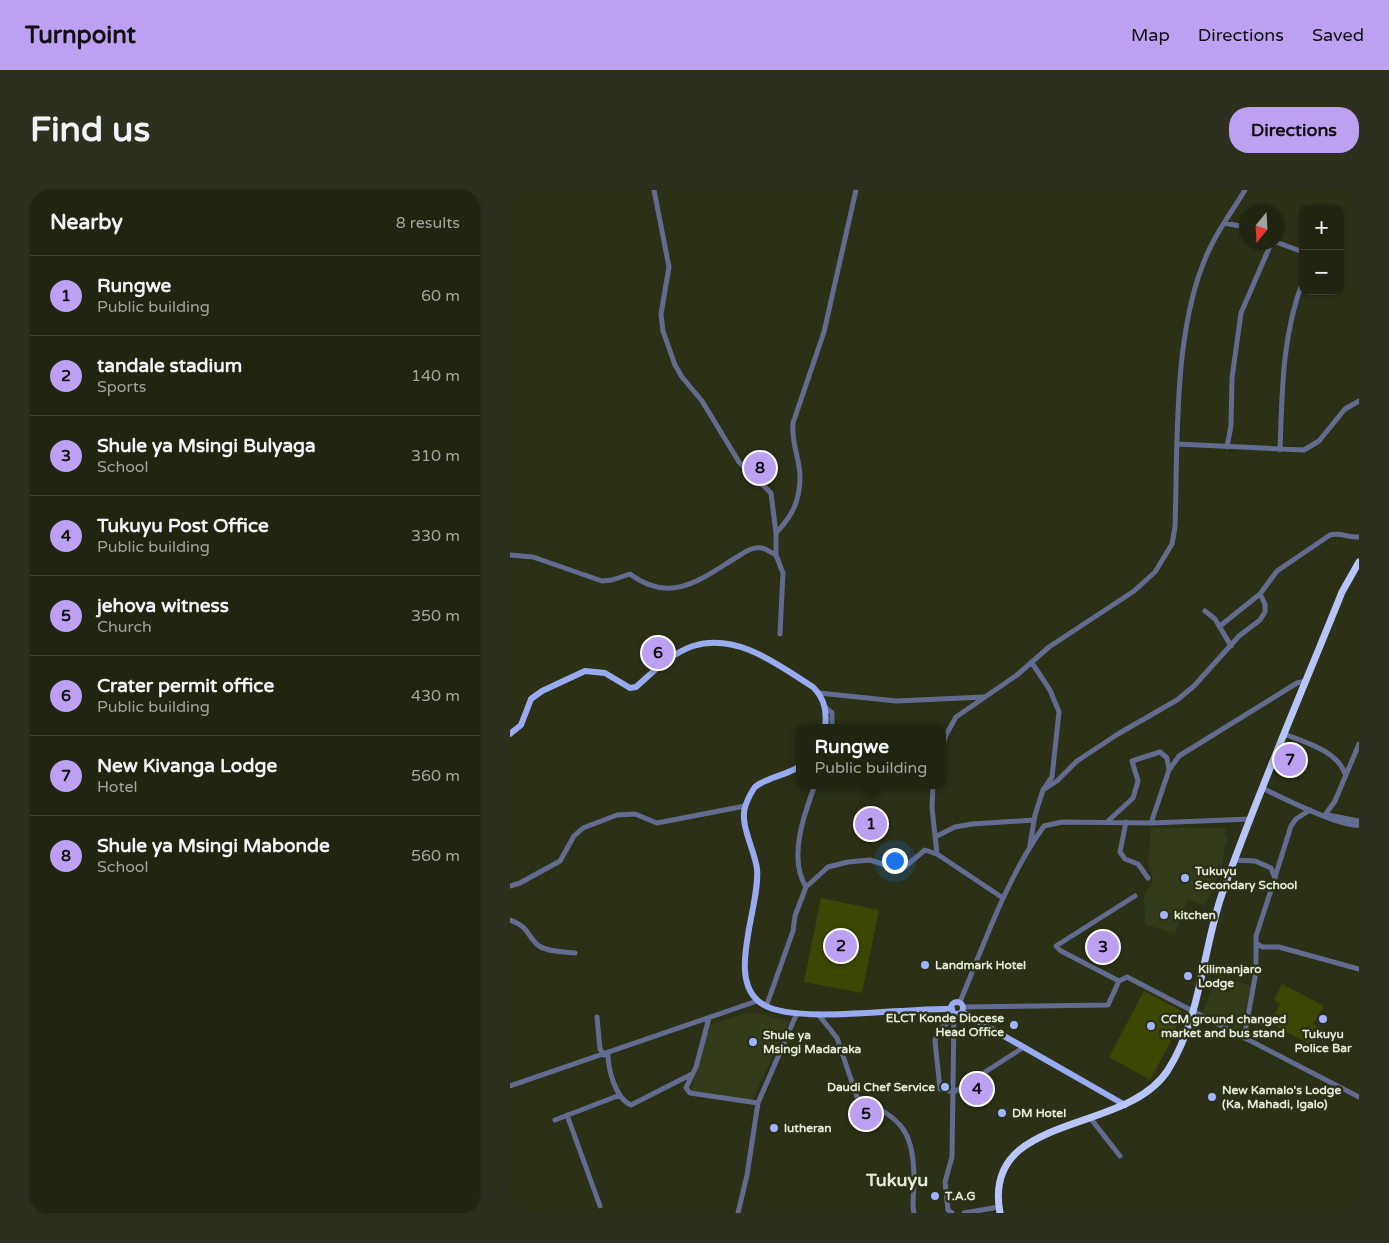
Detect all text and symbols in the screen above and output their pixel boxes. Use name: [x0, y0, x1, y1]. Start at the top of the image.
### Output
text: Turnpoint: [25, 21, 136, 50]
text: Map: [1131, 24, 1170, 46]
text: Directions: [1198, 24, 1284, 46]
text: Saved: [1312, 24, 1364, 46]
button: Directions: [1229, 107, 1359, 153]
text: Find us: [30, 109, 150, 151]
north arrow: [1239, 205, 1284, 250]
map controls: [1299, 205, 1344, 295]
button: +: [1299, 205, 1344, 250]
text: Nearby: [50, 210, 123, 235]
text: 8 results: [396, 213, 460, 233]
button: −: [1299, 250, 1344, 295]
text: Rungwe: [97, 275, 171, 297]
text: 1: [61, 286, 71, 306]
text: 60 m: [421, 286, 460, 306]
text: Public building: [97, 297, 210, 317]
text: tandale stadium: [97, 355, 242, 377]
text: 2: [61, 366, 71, 386]
text: 140 m: [411, 366, 460, 386]
text: Sports: [97, 377, 146, 397]
text: Shule ya Msingi Bulyaga: [97, 435, 316, 457]
text: 3: [61, 446, 71, 466]
text: 310 m: [411, 446, 460, 466]
pin: 8: [744, 449, 776, 487]
text: School: [97, 457, 149, 477]
text: Tukuyu Post Office: [97, 515, 269, 537]
text: 4: [61, 526, 71, 546]
text: 330 m: [411, 526, 460, 546]
text: Public building: [97, 537, 210, 557]
text: jehova witness: [97, 595, 229, 617]
text: 5: [61, 606, 71, 626]
text: 350 m: [411, 606, 460, 626]
text: Church: [97, 617, 152, 637]
pin: 6: [642, 634, 674, 672]
text: Crater permit office: [97, 675, 274, 697]
text: 6: [61, 686, 71, 706]
text: 430 m: [411, 686, 460, 706]
text: Public building: [97, 697, 210, 717]
popup: [796, 724, 946, 789]
text: Rungwe: [815, 736, 889, 758]
pin: 7: [1274, 741, 1306, 779]
text: New Kivanga Lodge: [97, 755, 277, 777]
text: Public building: [815, 758, 927, 778]
text: 7: [61, 766, 71, 786]
text: 560 m: [411, 766, 460, 786]
text: Hotel: [97, 777, 138, 797]
pin: 1: [855, 805, 887, 843]
text: Shule ya Msingi Mabonde: [97, 835, 330, 857]
text: 8: [61, 846, 71, 866]
text: 560 m: [411, 846, 460, 866]
your location: [882, 848, 908, 874]
text: School: [97, 857, 149, 877]
place label: Tukuyu Secondary School: [1194, 864, 1297, 893]
marker: Tukuyu Secondary School: [1179, 872, 1191, 884]
place label: kitchen: [1174, 908, 1216, 922]
marker: kitchen: [1158, 909, 1170, 921]
pin: 2: [825, 927, 857, 965]
pin: 3: [1087, 928, 1119, 966]
place label: Landmark Hotel: [935, 958, 1026, 972]
marker: Landmark Hotel: [919, 959, 931, 971]
place label: Kilimanjaro Lodge: [1198, 962, 1262, 991]
marker: Kilimanjaro Lodge: [1182, 970, 1194, 982]
place label: ELCT Konde Diocese Head Office: [886, 1011, 1004, 1039]
place label: CCM ground changed market and bus stand: [1161, 1012, 1286, 1040]
marker: Tukuyu Police Bar: [1317, 1013, 1329, 1025]
marker: ELCT Konde Diocese Head Office: [1008, 1019, 1020, 1031]
marker: CCM ground changed market and bus stand: [1145, 1020, 1157, 1032]
place label: Tukuyu Police Bar: [1294, 1027, 1352, 1055]
place label: Shule ya Msingi Madaraka: [763, 1028, 862, 1057]
marker: Shule ya Msingi Madaraka: [747, 1036, 759, 1048]
pin: 4: [961, 1070, 993, 1108]
place label: Daudi Chef Service: [827, 1080, 935, 1094]
marker: Daudi Chef Service: [939, 1081, 951, 1093]
place label: New Kamalo's Lodge (Ka, Mahadi, Igalo): [1222, 1083, 1341, 1112]
marker: New Kamalo's Lodge (Ka, Mahadi, Igalo): [1206, 1091, 1218, 1103]
pin: 5: [850, 1095, 882, 1133]
place label: DM Hotel: [1012, 1106, 1066, 1120]
marker: DM Hotel: [996, 1107, 1008, 1119]
place label: lutheran: [784, 1121, 832, 1135]
marker: lutheran: [768, 1122, 780, 1134]
district label: Tukuyu: [865, 1169, 928, 1191]
place label: T.A.G: [944, 1189, 976, 1203]
marker: T.A.G: [929, 1190, 941, 1202]

